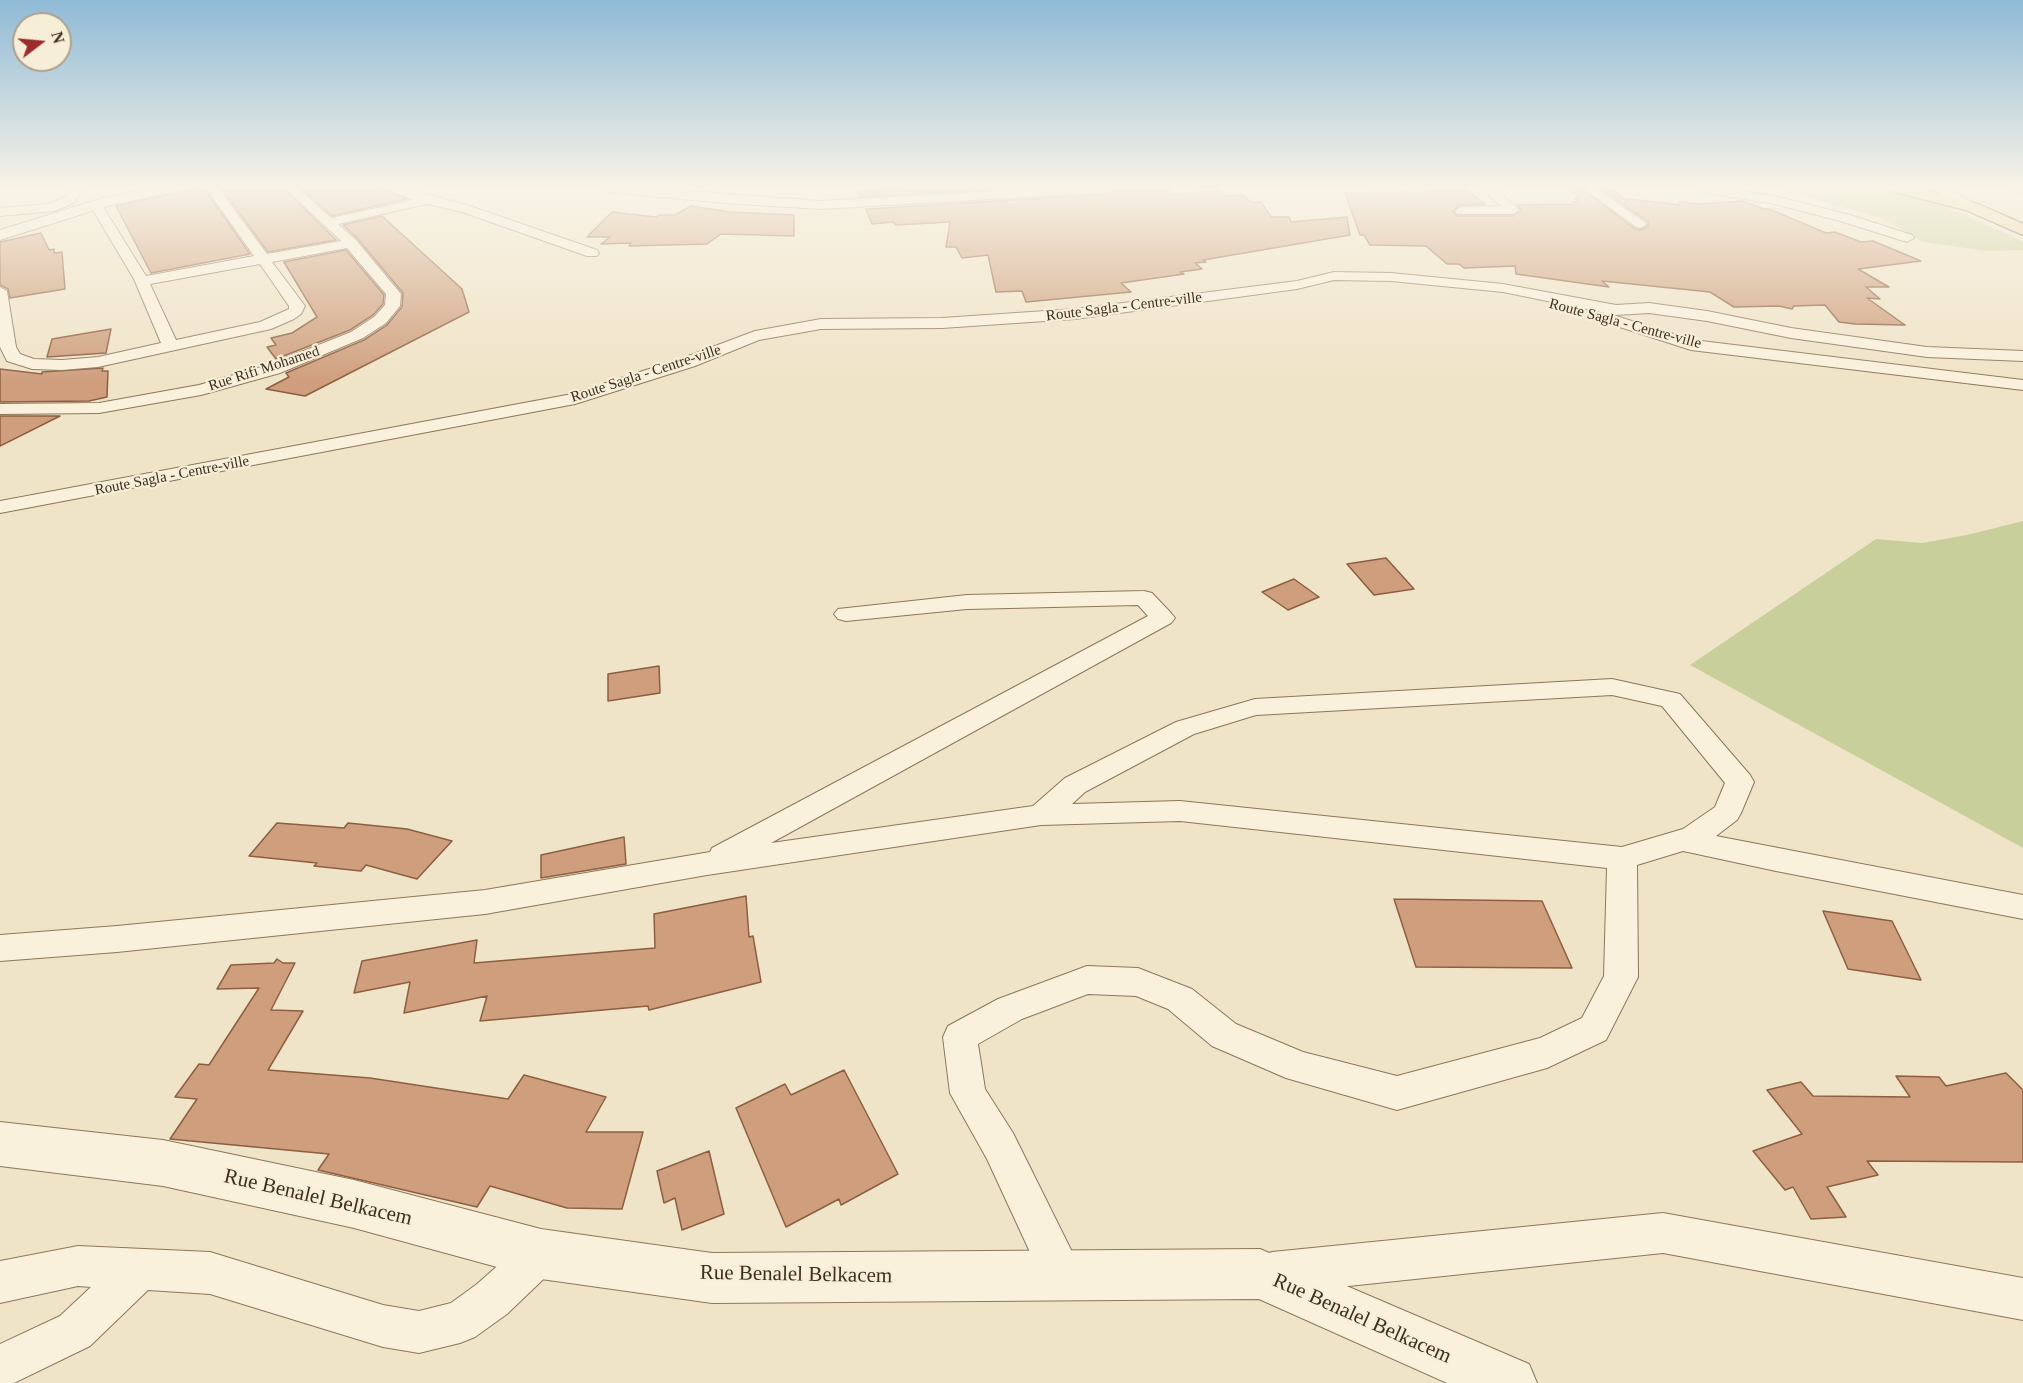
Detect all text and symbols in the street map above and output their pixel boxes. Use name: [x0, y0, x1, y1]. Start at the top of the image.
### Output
north arrow: [12, 12, 72, 72]
text: N: [48, 30, 68, 45]
street label: Route Sagla - Centre-ville: [1045, 288, 1203, 326]
street label: Route Sagla - Centre-ville: [1547, 295, 1703, 353]
street label: Route Sagla - Centre-ville: [569, 341, 723, 407]
street label: Rue Rifi Mohamed: [206, 343, 322, 395]
street label: Route Sagla - Centre-ville: [93, 452, 251, 500]
street label: Rue Benalel Belkacem: [221, 1164, 415, 1232]
street label: Rue Benalel Belkacem: [700, 1261, 892, 1289]
street label: Rue Benalel Belkacem: [1269, 1268, 1455, 1370]

